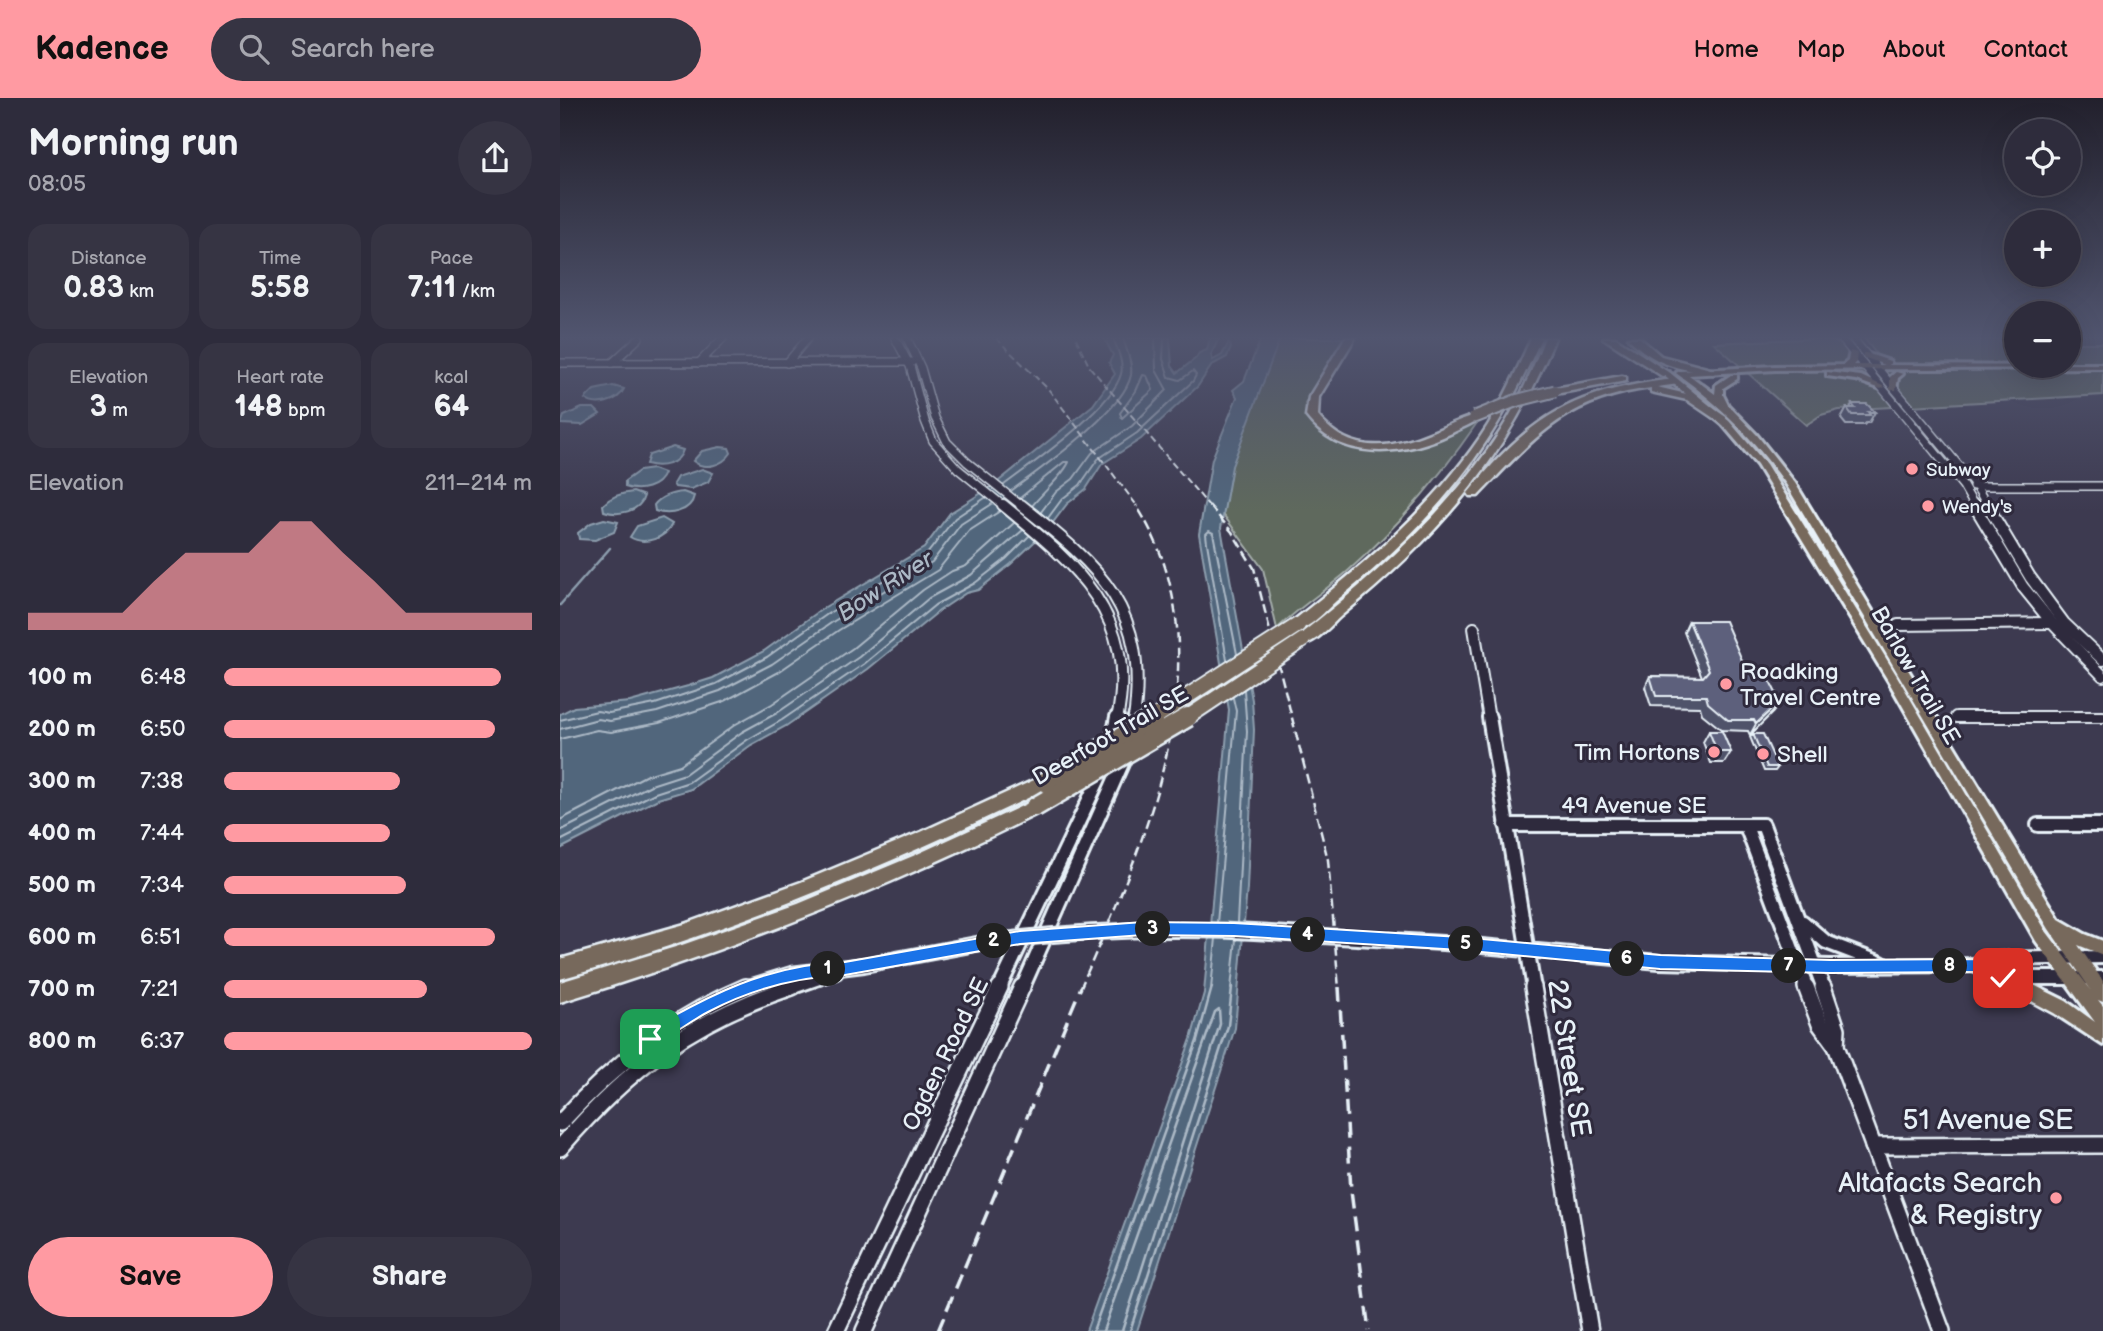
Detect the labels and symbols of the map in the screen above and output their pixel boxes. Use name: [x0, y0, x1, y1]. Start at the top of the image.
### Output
place label: Subway: [1926, 459, 1991, 482]
marker: Subway: [1904, 461, 1920, 477]
place label: Wendy's: [1942, 496, 2012, 519]
marker: Wendy's: [1920, 498, 1936, 514]
water label: Bow River: [832, 543, 941, 628]
street label: Barlow Trail SE: [1864, 601, 1966, 750]
place label: Roadking Travel Centre: [1740, 658, 1881, 712]
marker: Roadking Travel Centre: [1718, 676, 1734, 692]
street label: Deerfoot Trail SE: [1027, 680, 1194, 792]
place label: Tim Hortons: [1574, 739, 1700, 767]
place label: Shell: [1777, 741, 1828, 769]
marker: Tim Hortons: [1706, 744, 1722, 760]
marker: Shell: [1755, 746, 1771, 762]
street label: 49 Avenue SE: [1561, 792, 1707, 820]
pin: 3: [1136, 912, 1170, 946]
pin: 4: [1290, 918, 1326, 952]
pin: 2: [976, 924, 1012, 958]
pin: 5: [1448, 926, 1483, 962]
pin: 6: [1610, 942, 1644, 976]
pin: 7: [1772, 948, 1806, 984]
pin: 8: [1932, 948, 1968, 984]
pin: [1973, 948, 2033, 1008]
pin: 1: [810, 952, 846, 986]
street label: Ogden Road SE: [897, 973, 995, 1136]
street label: 22 Street SE: [1540, 977, 1597, 1139]
pin: [620, 1009, 680, 1069]
street label: 51 Avenue SE: [1903, 1104, 2073, 1137]
place label: Altafacts Search & Registry: [1838, 1167, 2042, 1232]
marker: Altafacts Search & Registry: [2048, 1190, 2064, 1206]

